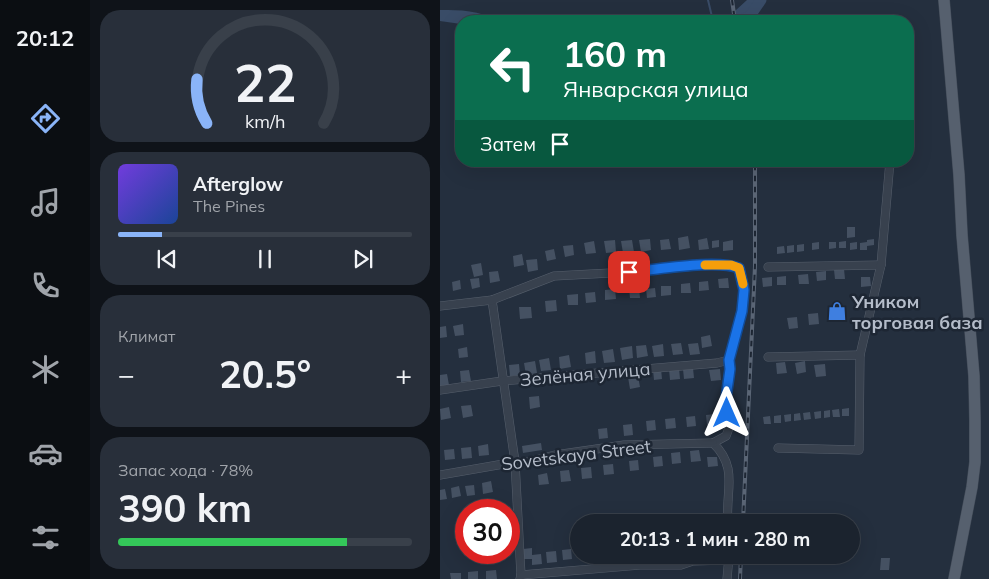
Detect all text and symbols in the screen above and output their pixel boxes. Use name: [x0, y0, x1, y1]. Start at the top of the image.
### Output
text: 20:12: [16, 24, 74, 52]
text: 160 m: [563, 32, 667, 76]
icon: left: [480, 35, 545, 100]
text: 22: [234, 50, 296, 115]
text: Январская улица: [563, 75, 749, 103]
icon: directions: [28, 101, 63, 136]
text: km/h: [245, 110, 285, 132]
icon: arrive: [546, 130, 574, 158]
text: Затем: [480, 132, 536, 156]
text: Afterglow: [193, 172, 283, 196]
icon: music: [28, 185, 63, 220]
text: The Pines: [193, 196, 265, 216]
icon: previous: [153, 245, 181, 273]
icon: pause: [251, 245, 279, 273]
icon: next: [349, 245, 377, 273]
pin: [608, 251, 650, 293]
icon: arrive: [615, 258, 643, 286]
icon: phone: [28, 268, 63, 303]
place label: Уником торговая база: [851, 290, 983, 334]
shop icon: Уником торговая база: [826, 300, 848, 322]
text: Климат: [118, 326, 175, 346]
text: 20.5°: [219, 350, 311, 398]
icon: climate: [28, 352, 63, 387]
text: −: [118, 357, 135, 392]
text: +: [395, 357, 412, 392]
street label: Зелёная улица: [519, 357, 651, 391]
position arrow: [700, 386, 752, 438]
street label: Sovetskaya Street: [500, 434, 652, 476]
icon: car: [28, 436, 63, 471]
text: Запас хода · 78%: [118, 460, 253, 480]
text: 390 km: [118, 484, 252, 532]
speed limit sign: 30: [455, 499, 520, 564]
icon: filters: [28, 520, 63, 555]
text: 20:13 · 1 мин · 280 m: [620, 527, 810, 551]

